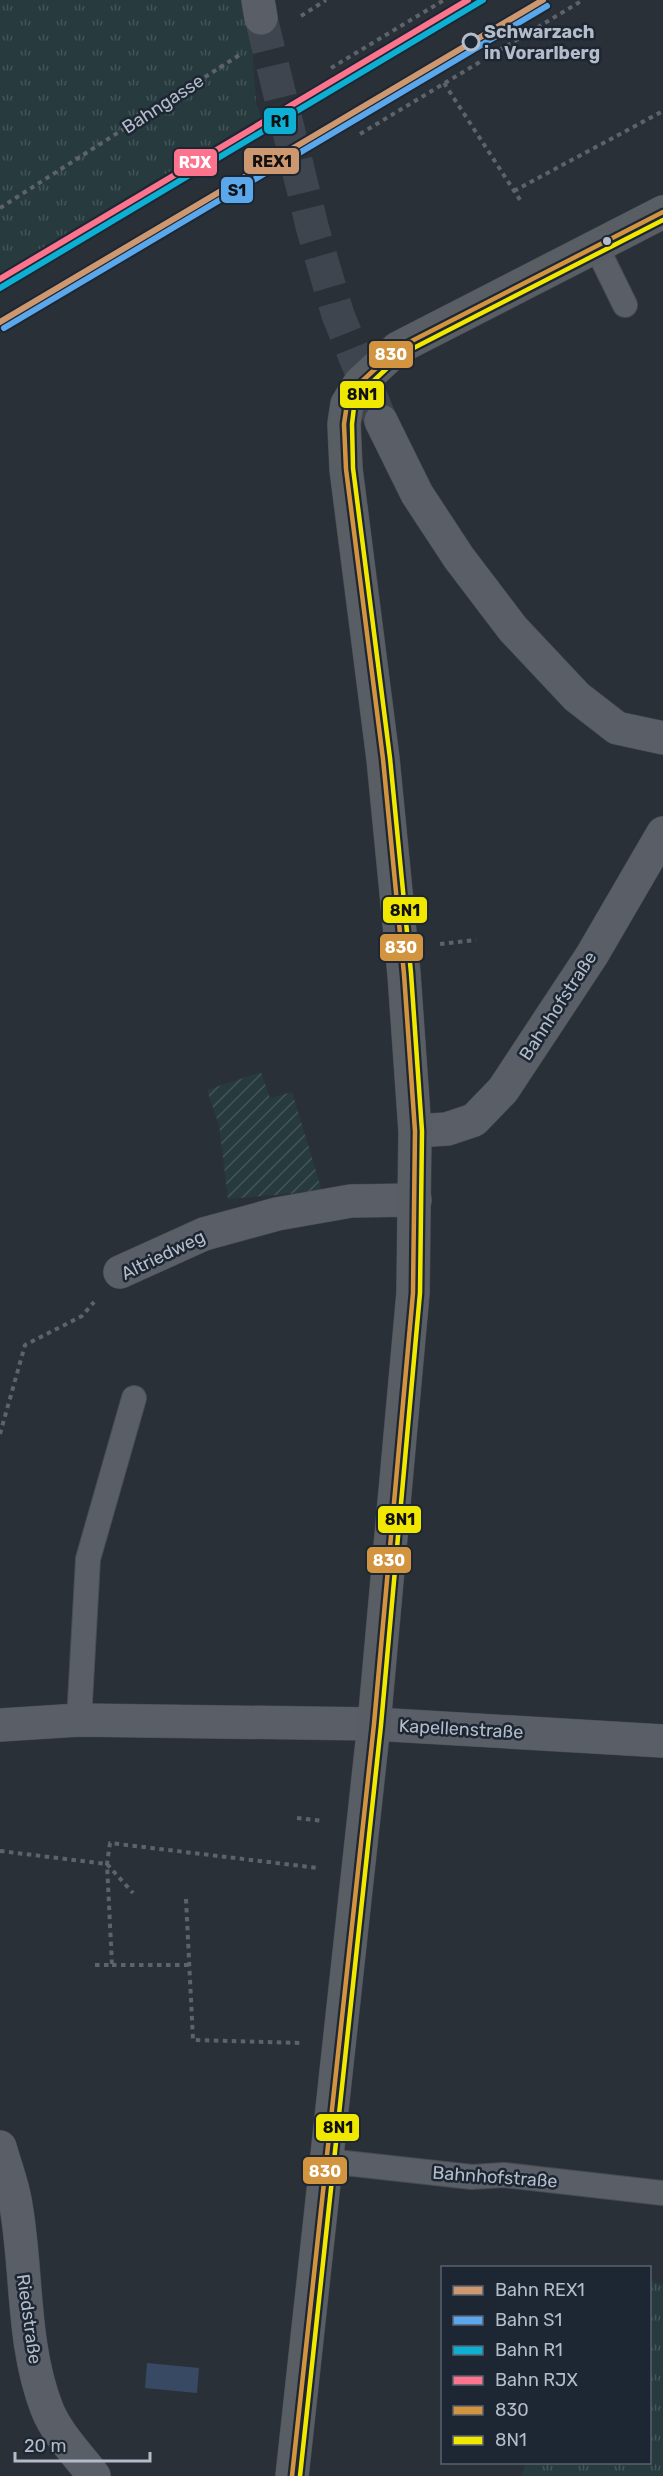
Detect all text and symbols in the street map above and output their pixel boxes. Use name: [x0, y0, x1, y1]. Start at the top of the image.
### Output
place label: Schwarzach in Vorarlberg: [484, 21, 600, 64]
marker: Schwarzach in Vorarlberg: [462, 33, 480, 51]
street label: Bahngasse: [118, 69, 208, 139]
line badge: R1: [263, 107, 297, 135]
text: R1: [270, 112, 290, 131]
line badge: REX1: [243, 147, 300, 175]
line badge: RJX: [173, 148, 218, 177]
text: REX1: [252, 152, 292, 171]
text: RJX: [179, 153, 211, 172]
line badge: S1: [220, 176, 254, 204]
text: S1: [228, 181, 246, 200]
unlabelled marker: [601, 235, 613, 247]
line badge: 830: [368, 340, 414, 369]
text: 830: [375, 345, 407, 364]
line badge: 8N1: [339, 380, 385, 409]
text: 8N1: [347, 385, 377, 404]
line badge: 8N1: [382, 896, 428, 924]
text: 8N1: [390, 901, 420, 920]
line badge: 830: [379, 933, 424, 962]
text: 830: [385, 938, 417, 957]
street label: Bahnhofstraße: [515, 947, 601, 1065]
street label: Altriedweg: [118, 1225, 208, 1285]
line badge: 8N1: [377, 1505, 422, 1534]
text: 8N1: [385, 1510, 415, 1529]
line badge: 830: [366, 1546, 412, 1574]
text: 830: [373, 1551, 405, 1570]
street label: Kapellenstraße: [398, 1715, 524, 1743]
line badge: 8N1: [315, 2113, 360, 2142]
text: 8N1: [323, 2118, 353, 2137]
line badge: 830: [302, 2156, 348, 2185]
text: 830: [309, 2162, 341, 2181]
street label: Bahnhofstraße: [432, 2162, 558, 2192]
legend: [441, 2266, 651, 2464]
street label: Riedstraße: [12, 2273, 46, 2365]
text: Bahn REX1: [495, 2279, 585, 2301]
text: Bahn S1: [495, 2309, 562, 2331]
text: Bahn R1: [495, 2339, 563, 2361]
text: Bahn RJX: [495, 2369, 578, 2391]
text: 830: [495, 2399, 529, 2421]
scale bar: [15, 2425, 150, 2463]
text: 8N1: [495, 2429, 527, 2451]
text: 20 m: [24, 2435, 66, 2457]

